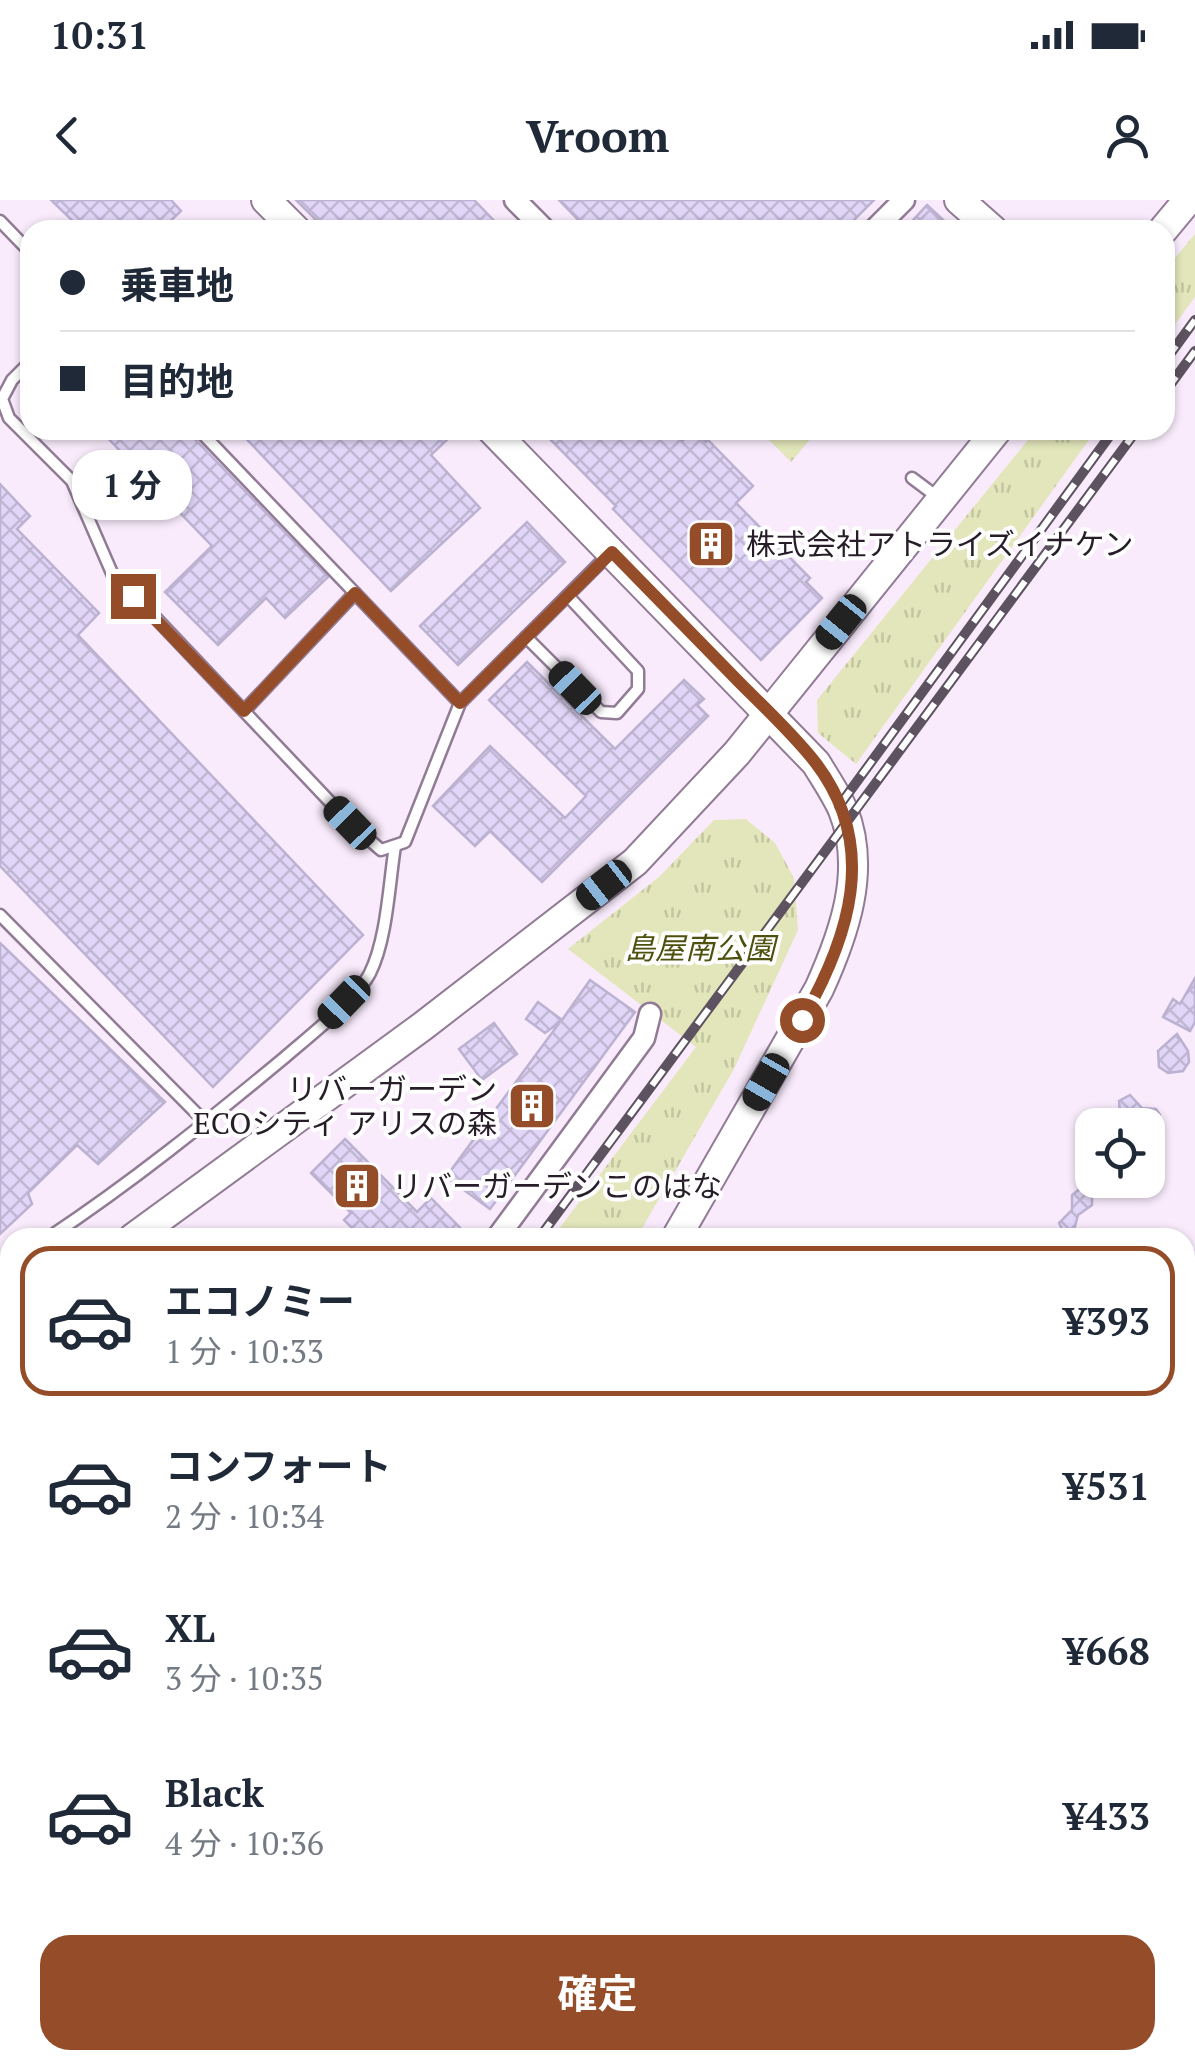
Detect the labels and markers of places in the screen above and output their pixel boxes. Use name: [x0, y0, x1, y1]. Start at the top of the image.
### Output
building icon: 株式会社アトライズイナケン: [685, 518, 737, 570]
place label: 株式会社アトライズイナケン: [746, 524, 1134, 564]
place label: リバーガーデン ECOシティ アリスの森: [193, 1069, 497, 1143]
building icon: リバーガーデン ECOシティ アリスの森: [506, 1080, 558, 1132]
building icon: リバーガーデンこのはな: [331, 1160, 383, 1212]
place label: リバーガーデンこのはな: [392, 1166, 722, 1206]

